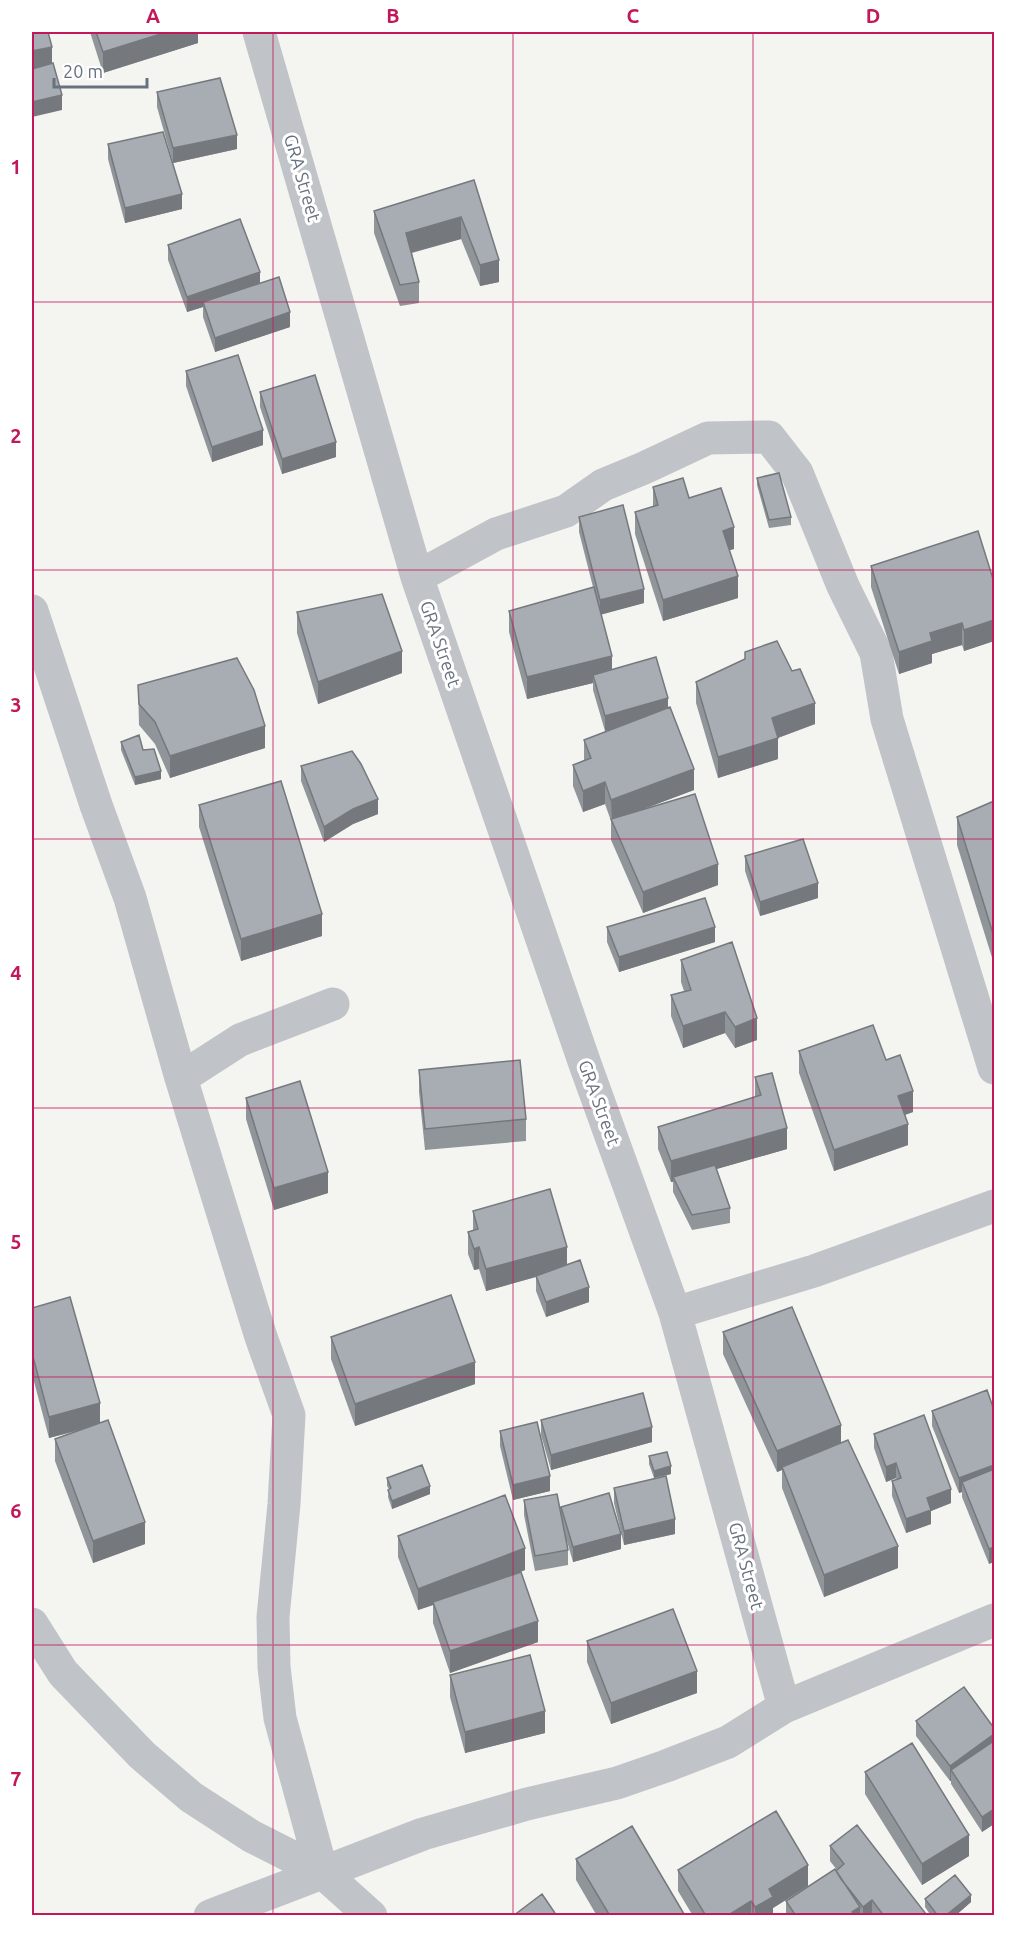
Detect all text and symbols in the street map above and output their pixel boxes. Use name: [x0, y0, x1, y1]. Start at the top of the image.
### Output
text: A: [146, 4, 160, 27]
text: B: [386, 4, 400, 27]
text: C: [627, 4, 640, 27]
text: D: [866, 4, 880, 27]
scale bar: [54, 51, 147, 89]
text: 20 m: [63, 61, 103, 81]
street label: GRA Street: [281, 132, 325, 224]
text: 1: [10, 155, 22, 178]
text: 2: [10, 424, 22, 447]
street label: GRA Street: [417, 598, 465, 689]
text: 3: [10, 693, 22, 716]
text: 4: [10, 961, 22, 984]
street label: GRA Street: [575, 1057, 625, 1148]
text: 5: [10, 1230, 22, 1253]
text: 6: [10, 1499, 22, 1522]
street label: GRA Street: [726, 1520, 768, 1612]
text: 7: [10, 1767, 22, 1790]

